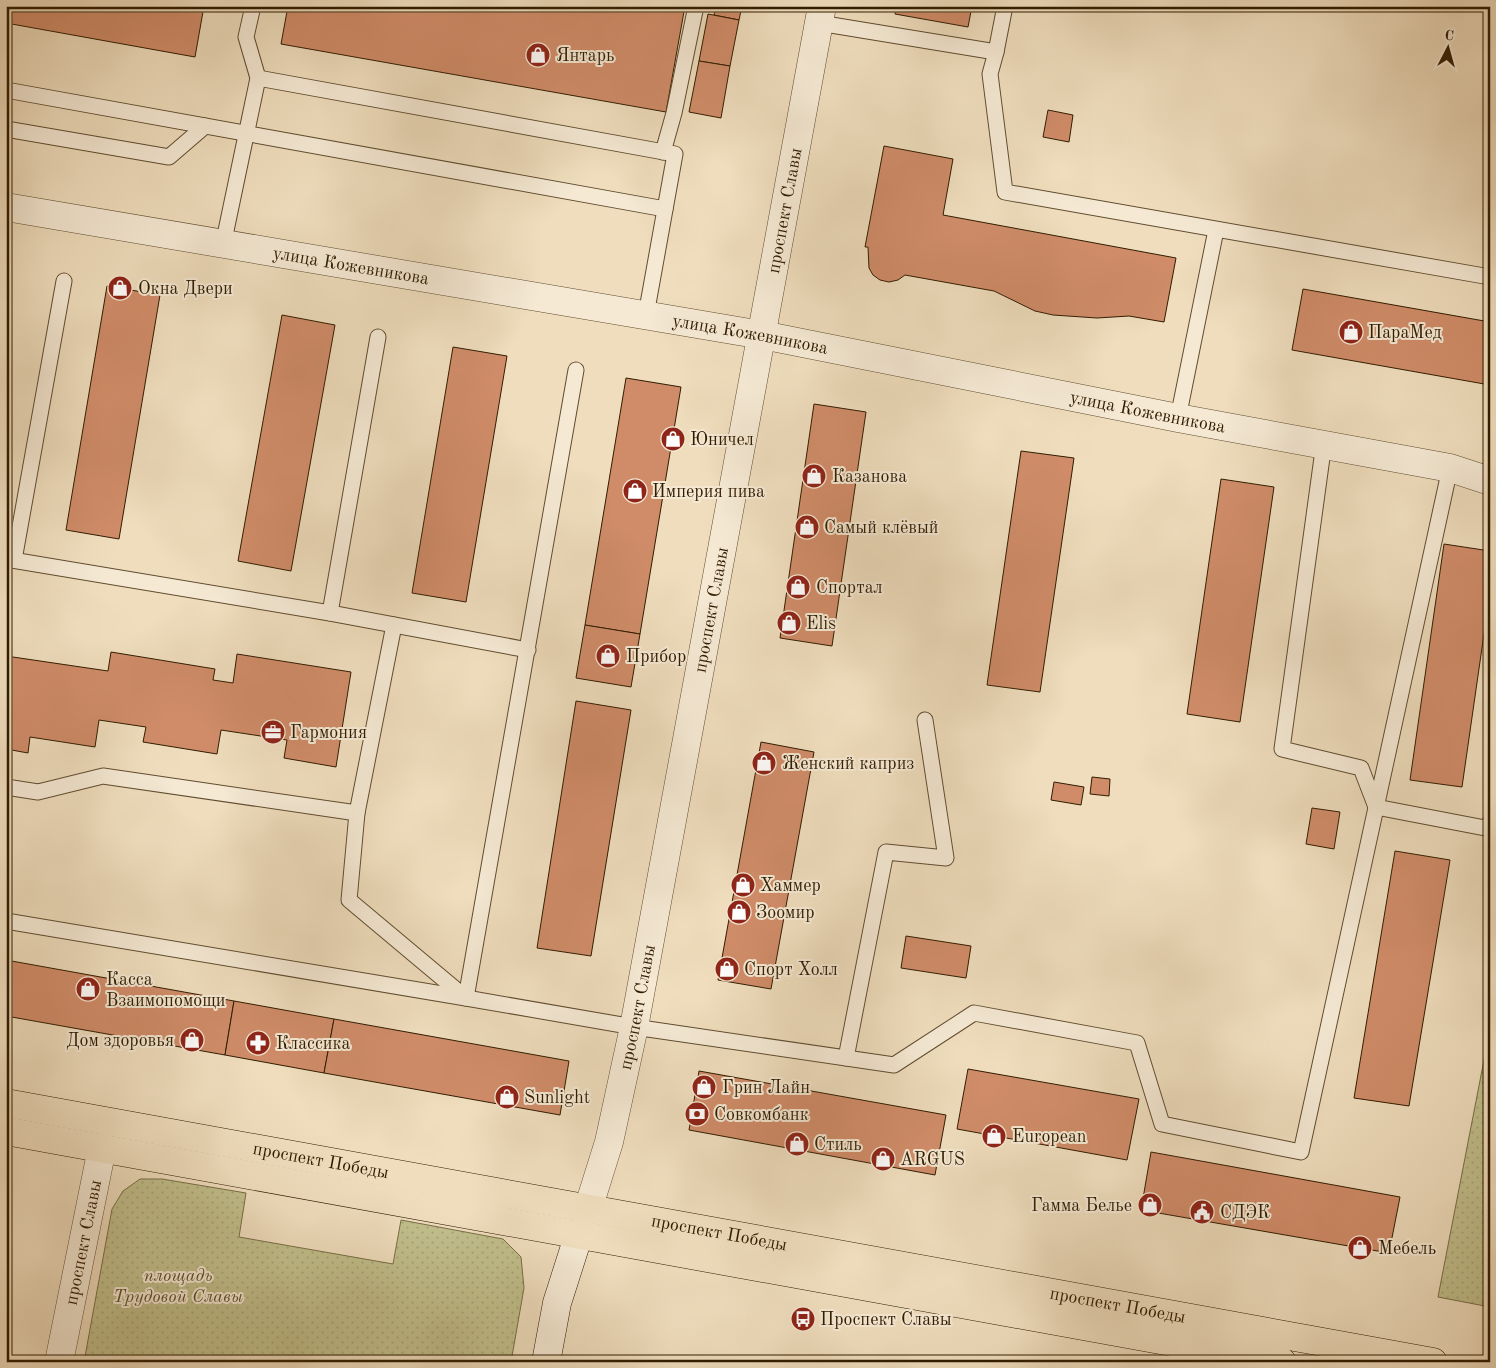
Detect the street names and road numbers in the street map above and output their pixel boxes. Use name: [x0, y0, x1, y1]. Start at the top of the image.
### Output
street label: проспект Славы: [765, 146, 806, 275]
street label: улица Кожевникова: [271, 244, 430, 289]
street label: улица Кожевникова: [671, 312, 830, 358]
street label: улица Кожевникова: [1068, 389, 1227, 437]
street label: проспект Славы: [691, 546, 732, 674]
street label: проспект Славы: [617, 943, 659, 1072]
street label: проспект Победы: [251, 1140, 390, 1182]
street label: проспект Славы: [63, 1178, 105, 1307]
street label: проспект Победы: [650, 1212, 789, 1255]
street label: проспект Победы: [1048, 1285, 1187, 1327]

